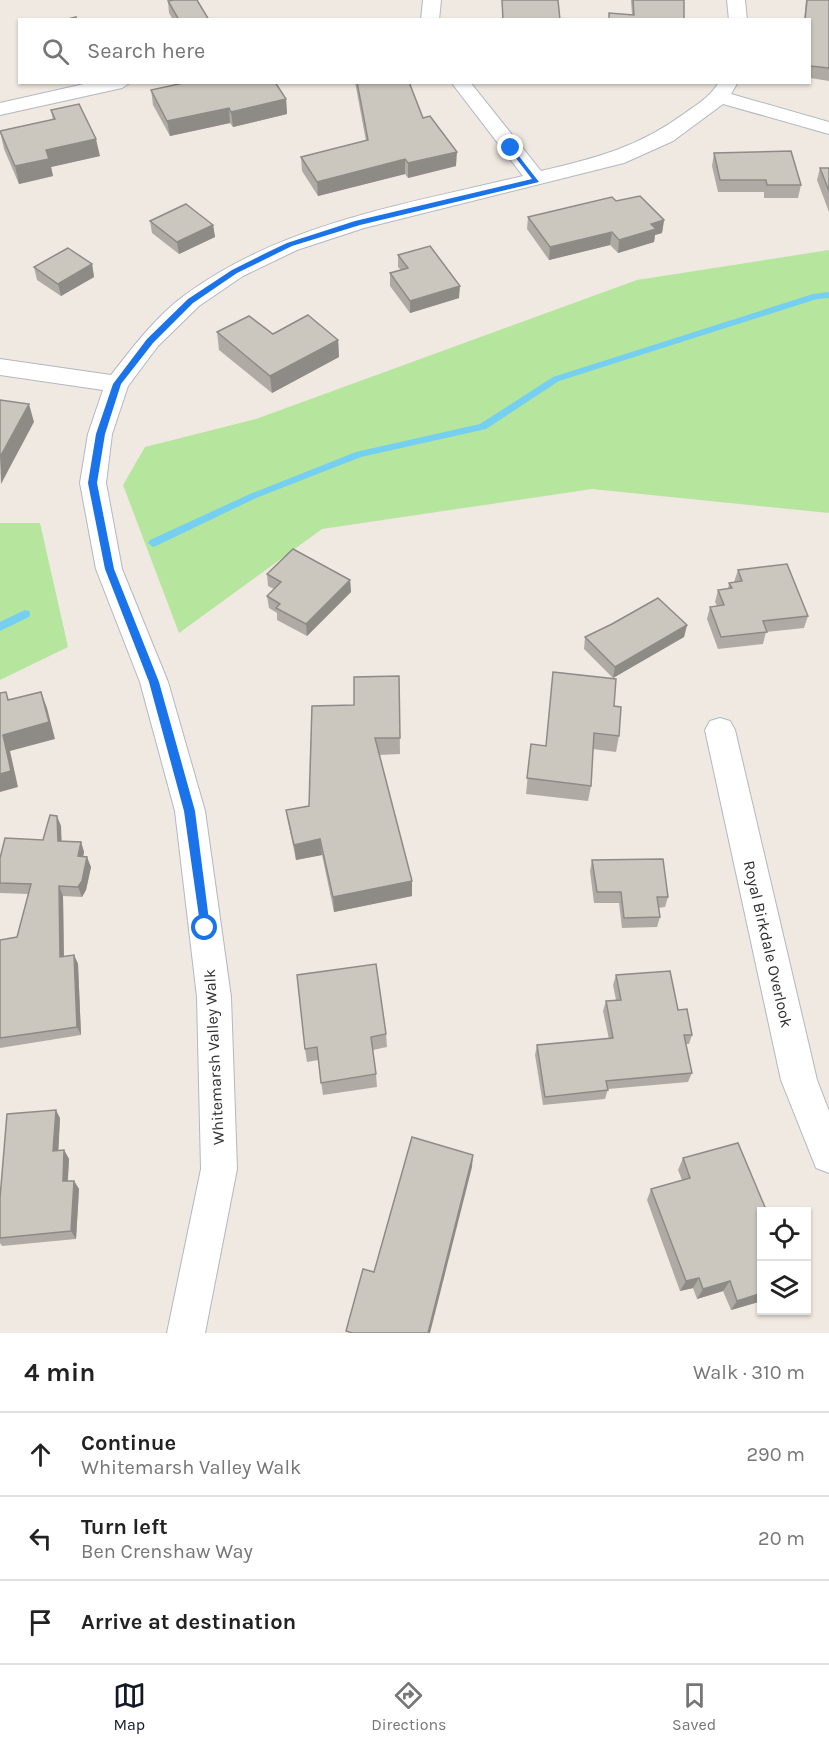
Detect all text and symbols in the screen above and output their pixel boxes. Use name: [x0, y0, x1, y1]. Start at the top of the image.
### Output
search box: [18, 18, 811, 84]
icon: search: [39, 35, 72, 68]
text: Search here: [87, 38, 205, 64]
route end: [497, 134, 523, 160]
street label: Royal Birkdale Overlook: [740, 859, 796, 1029]
route start: [191, 914, 217, 940]
street label: Whitemarsh Valley Walk: [200, 969, 228, 1145]
map controls: [757, 1207, 811, 1315]
button: locate: [757, 1207, 811, 1261]
button: layers: [757, 1261, 811, 1315]
text: 4 min: [24, 1357, 95, 1388]
text: Walk · 310 m: [693, 1361, 805, 1384]
text: Continue: [81, 1430, 176, 1456]
icon: ahead: [24, 1438, 57, 1471]
text: 290 m: [746, 1443, 805, 1466]
text: Whitemarsh Valley Walk: [81, 1456, 301, 1479]
text: Turn left: [81, 1514, 168, 1540]
icon: left: [24, 1522, 57, 1555]
text: 20 m: [758, 1527, 805, 1550]
text: Ben Crenshaw Way: [81, 1540, 253, 1563]
icon: arrive: [24, 1606, 57, 1639]
text: Arrive at destination: [81, 1609, 296, 1635]
tab: Map: [113, 1679, 146, 1734]
tab: Directions: [371, 1679, 446, 1734]
tab: Saved: [672, 1679, 716, 1734]

